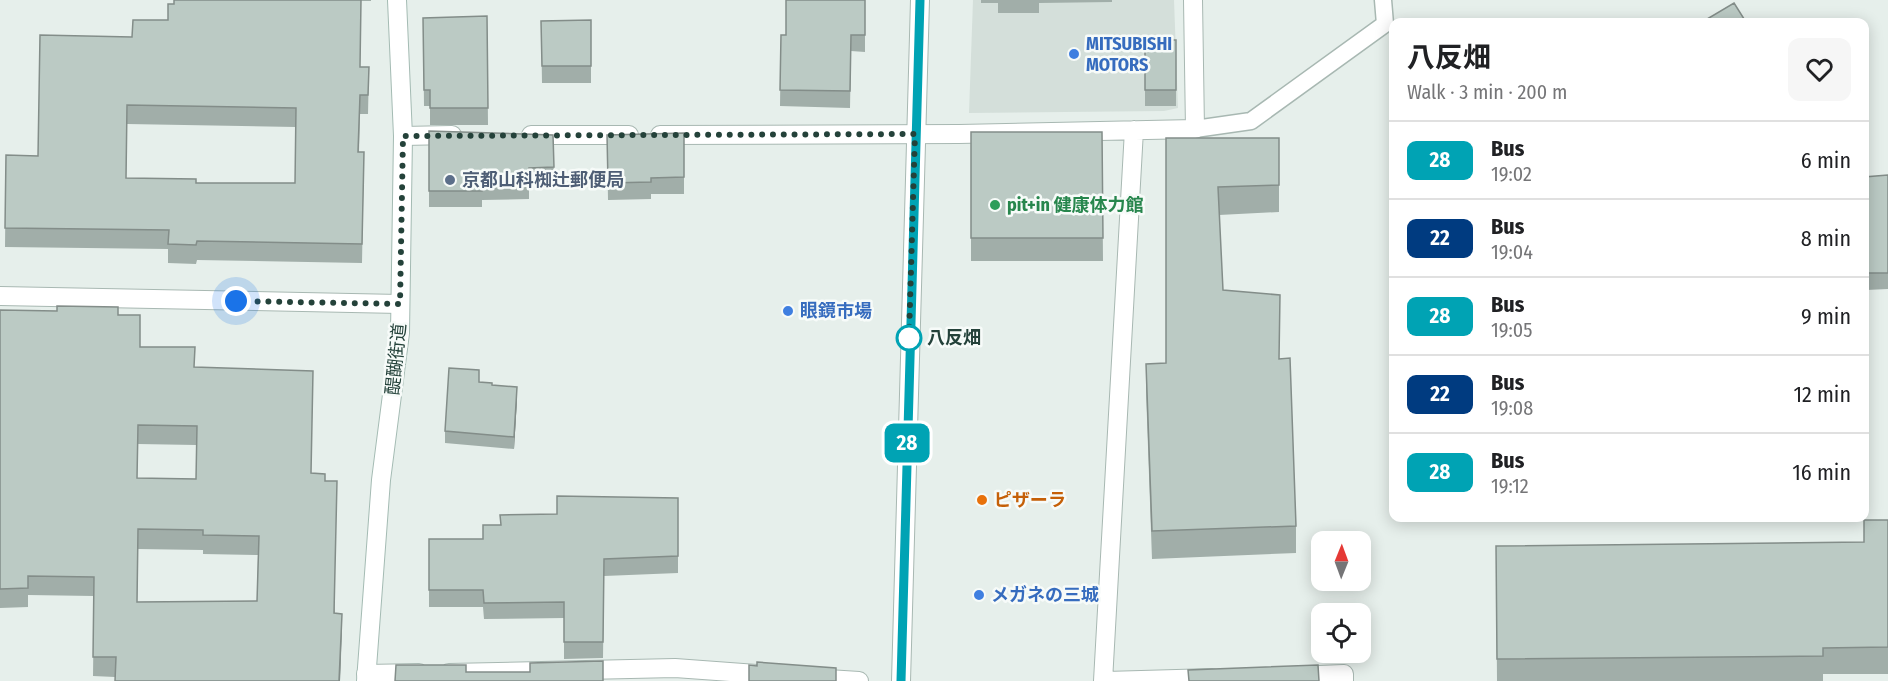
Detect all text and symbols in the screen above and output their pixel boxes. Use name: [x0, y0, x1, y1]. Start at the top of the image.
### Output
place label: MITSUBISHI MOTORS: [1086, 33, 1172, 76]
button: heart: [1788, 38, 1851, 101]
text: 八反畑: [1407, 41, 1491, 74]
marker: MITSUBISHI MOTORS: [1067, 47, 1081, 61]
text: Walk · 3 min · 200 m: [1407, 80, 1567, 104]
text: Bus: [1491, 135, 1524, 162]
text: 28: [1430, 147, 1450, 173]
text: 6 min: [1801, 147, 1851, 174]
text: 19:02: [1491, 162, 1532, 186]
place label: 京都山科椥辻郵便局: [462, 169, 624, 191]
marker: 京都山科椥辻郵便局: [443, 173, 457, 187]
place label: pit+in 健康体力館: [1007, 194, 1144, 216]
marker: pit+in 健康体力館: [988, 198, 1002, 212]
text: Bus: [1491, 213, 1524, 240]
text: 22: [1430, 225, 1450, 251]
text: 8 min: [1801, 225, 1851, 252]
text: 19:04: [1491, 240, 1533, 264]
your location: [221, 286, 251, 316]
text: Bus: [1491, 291, 1524, 318]
place label: 眼鏡市場: [800, 300, 872, 322]
text: 28: [1430, 303, 1450, 329]
text: 9 min: [1801, 303, 1851, 330]
marker: 眼鏡市場: [781, 304, 795, 318]
text: 19:05: [1491, 318, 1532, 342]
street label: 醍醐街道: [381, 322, 411, 396]
marker: 八反畑: [896, 325, 922, 351]
place label: 八反畑: [927, 327, 981, 349]
text: Bus: [1491, 369, 1524, 396]
text: 22: [1430, 381, 1450, 407]
text: 12 min: [1793, 381, 1851, 408]
text: 19:08: [1491, 396, 1533, 420]
line badge: 28: [880, 424, 934, 462]
text: 28: [897, 430, 917, 456]
text: Bus: [1491, 447, 1524, 474]
text: 28: [1430, 459, 1450, 485]
text: 16 min: [1792, 459, 1851, 486]
text: 19:12: [1491, 474, 1529, 498]
place label: ピザーラ: [994, 489, 1066, 511]
marker: ピザーラ: [975, 493, 989, 507]
north arrow: [1311, 531, 1371, 591]
map controls: [1311, 531, 1371, 663]
place label: メガネの三城: [991, 584, 1099, 606]
marker: メガネの三城: [972, 588, 986, 602]
button: locate: [1311, 603, 1371, 663]

